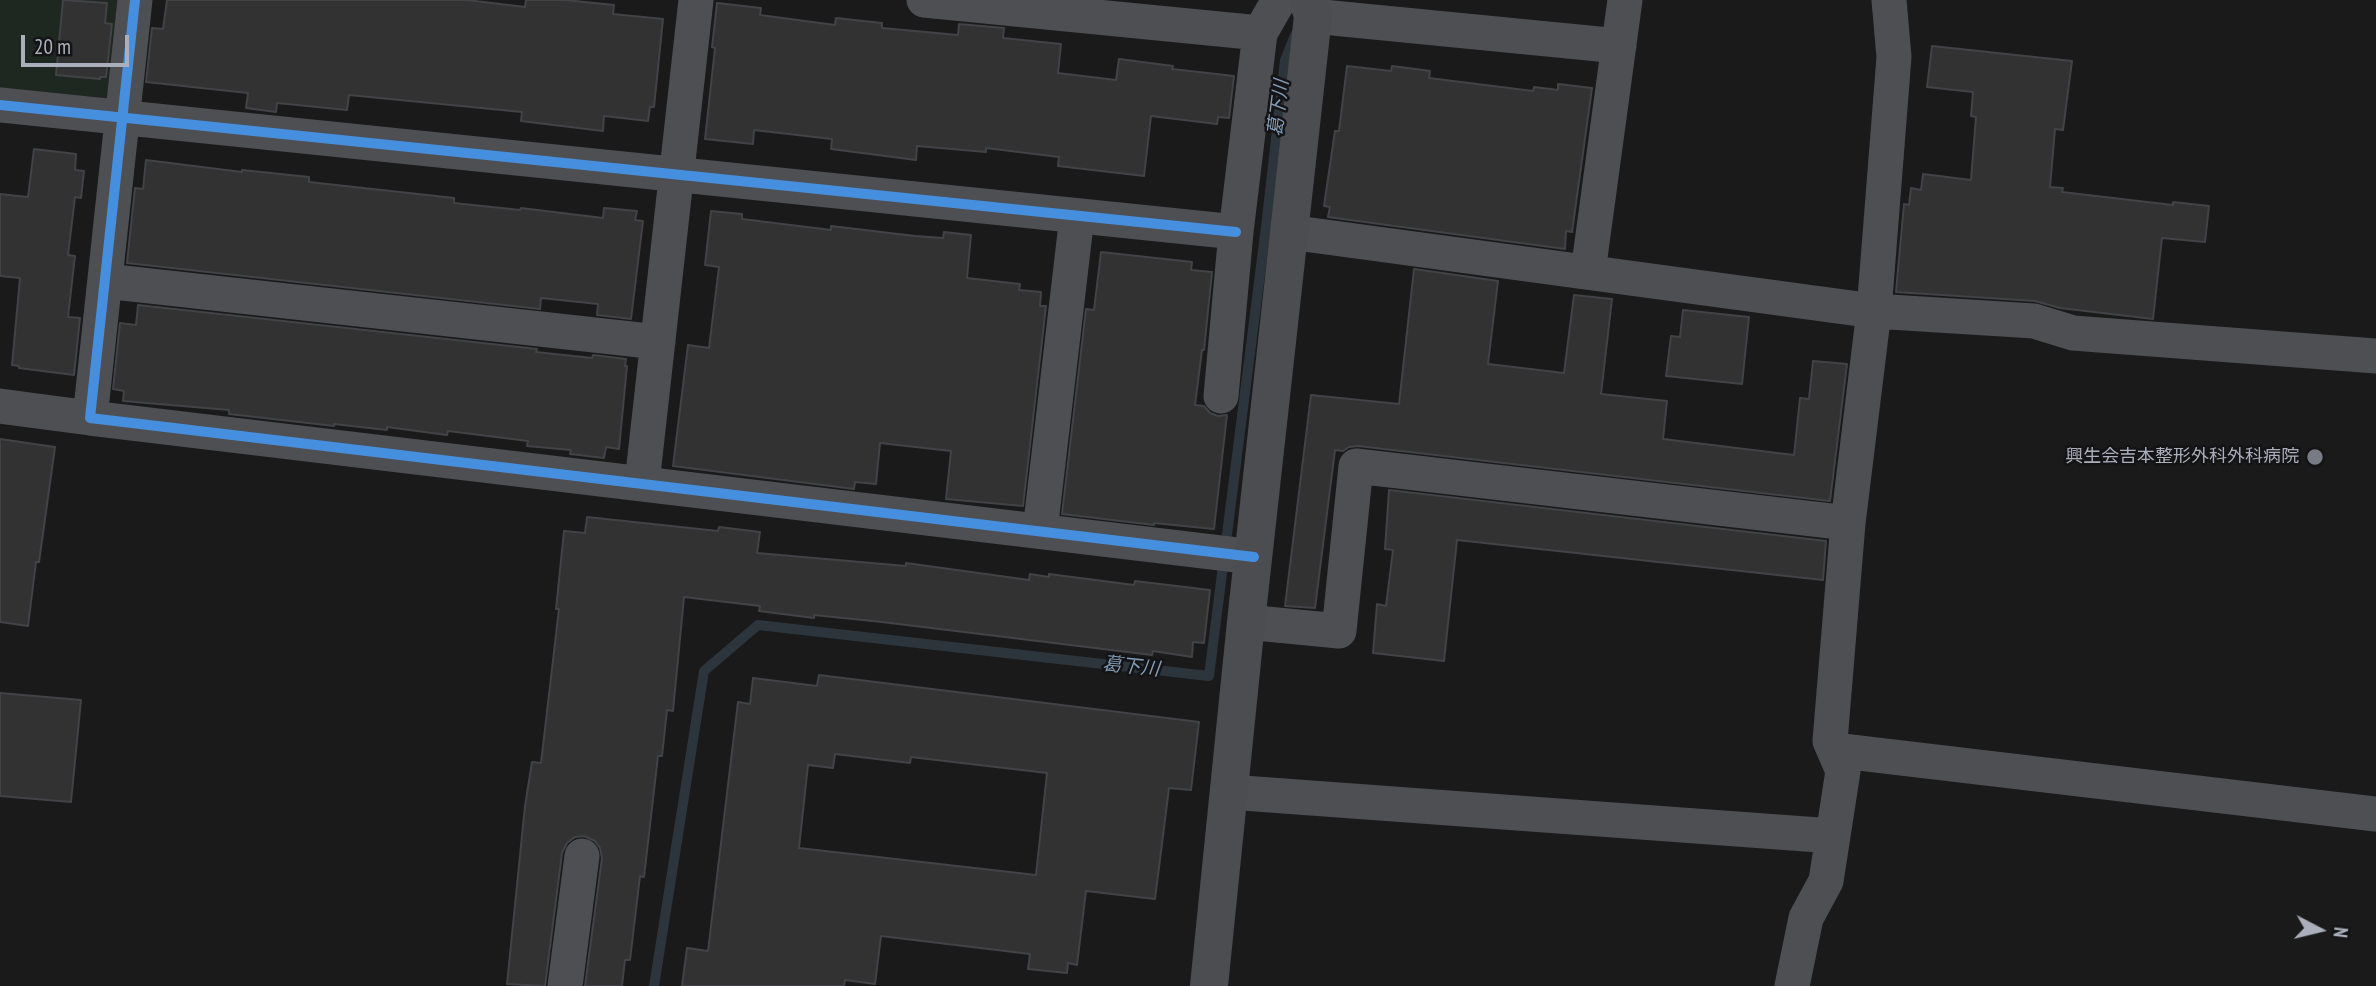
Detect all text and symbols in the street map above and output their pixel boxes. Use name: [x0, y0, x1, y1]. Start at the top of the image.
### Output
scale bar: [24, 21, 133, 65]
text: 20 m: [34, 33, 71, 60]
water label: 葛下川: [1264, 78, 1294, 138]
place label: 興生会吉本整形外科外科病院: [2065, 446, 2299, 468]
marker: 興生会吉本整形外科外科病院: [2305, 447, 2325, 467]
water label: 葛下川: [1101, 653, 1161, 681]
north arrow: [2285, 895, 2355, 965]
text: N: [2328, 926, 2353, 939]

